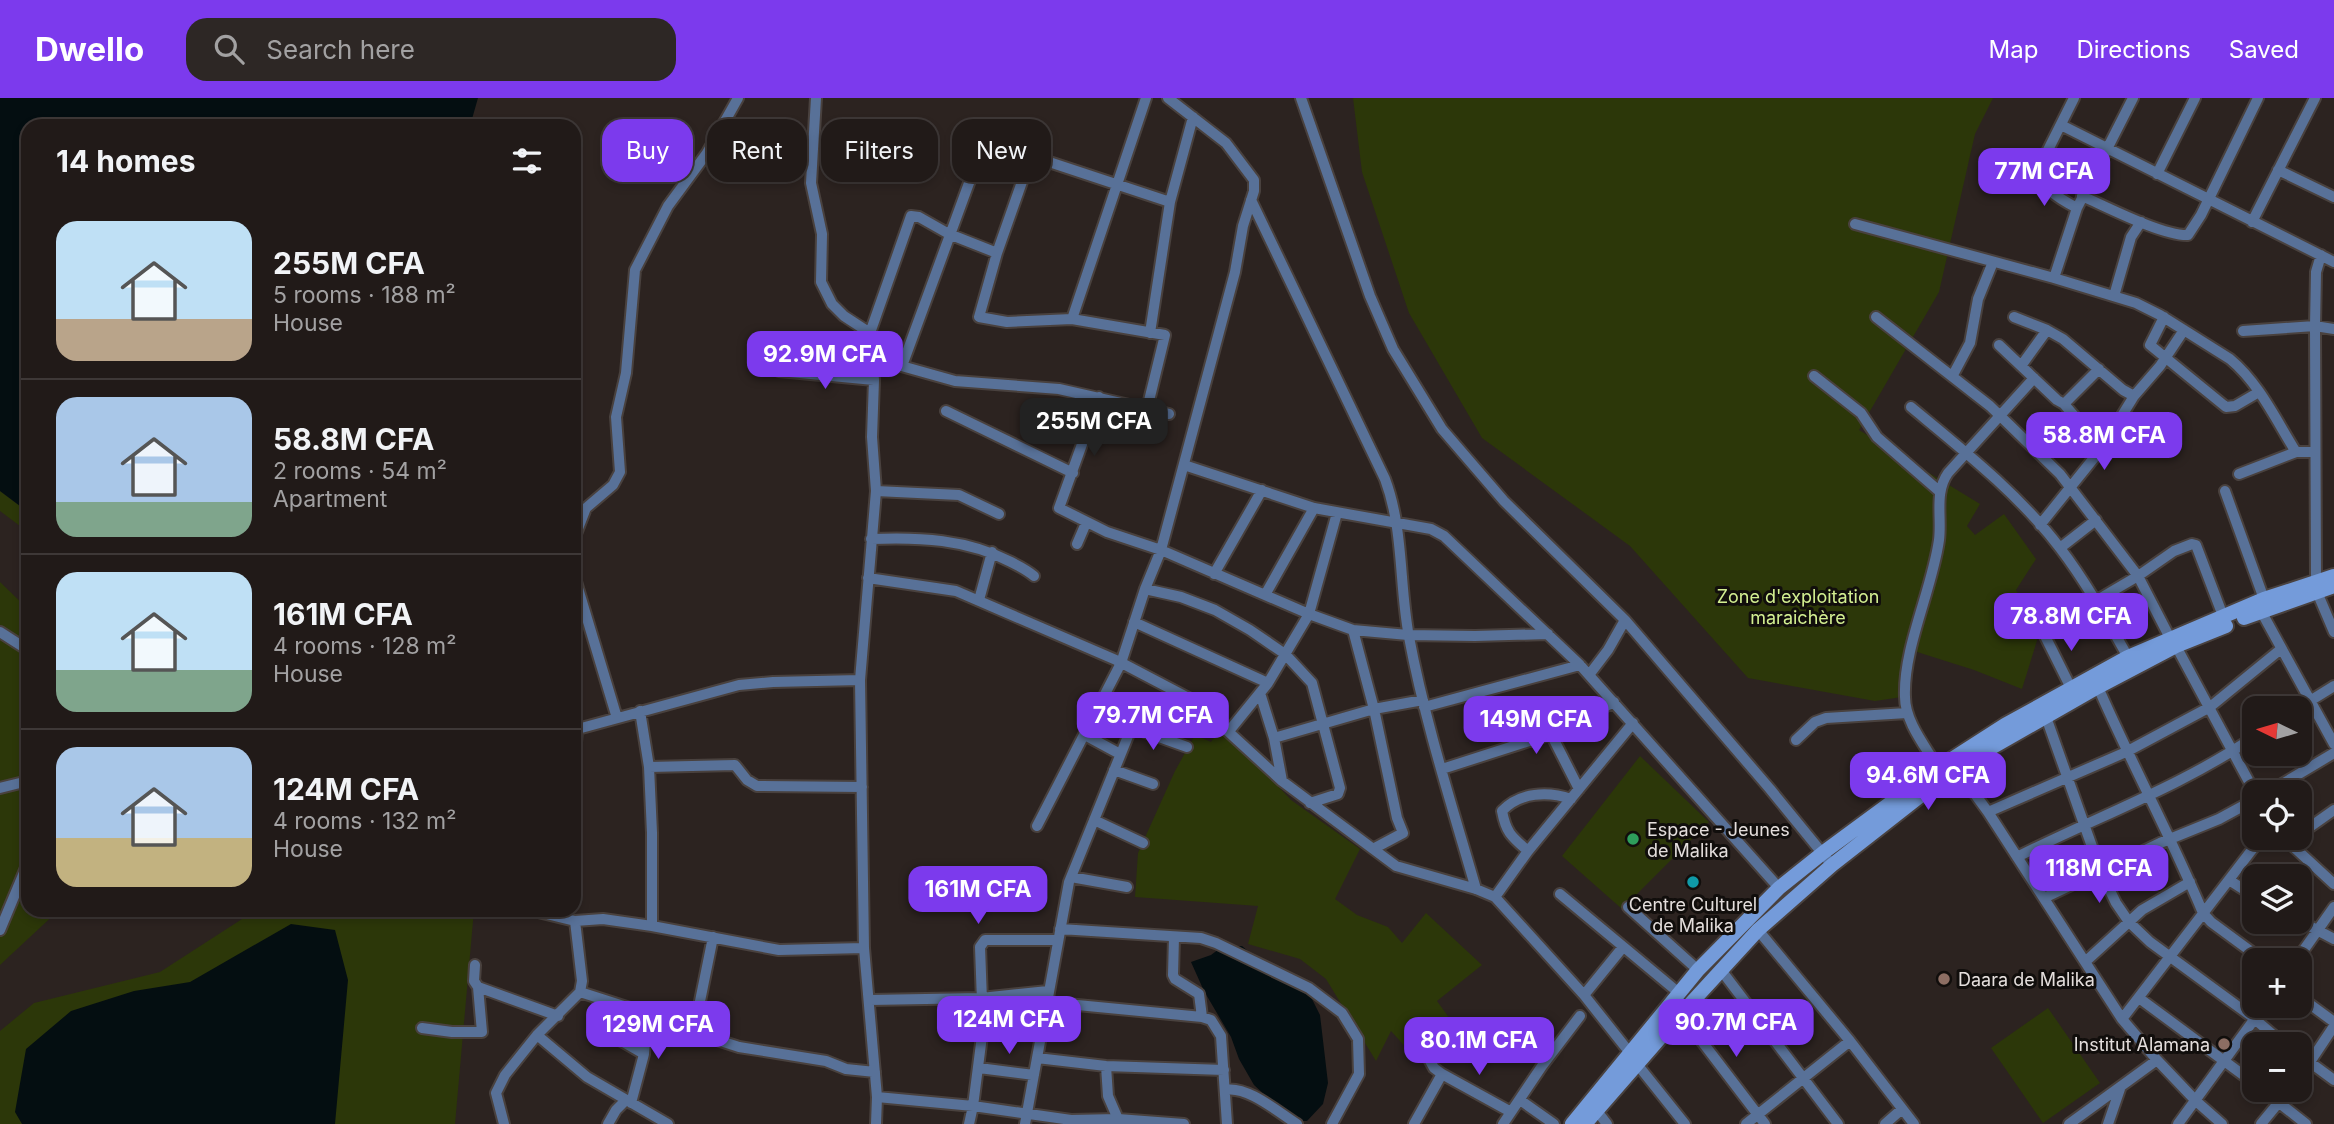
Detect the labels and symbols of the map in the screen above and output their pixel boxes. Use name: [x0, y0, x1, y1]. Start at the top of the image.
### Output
pin: 77M CFA: [1979, 148, 2109, 208]
pin: 92.9M CFA: [745, 331, 905, 391]
pin: 255M CFA: [1022, 398, 1166, 458]
pin: 58.8M CFA: [2024, 412, 2184, 472]
park label: Zone d'exploitation maraichère: [1717, 586, 1879, 628]
pin: 78.8M CFA: [1991, 594, 2151, 653]
pin: 79.7M CFA: [1073, 692, 1233, 752]
pin: 149M CFA: [1464, 696, 1608, 756]
north arrow: [2242, 696, 2312, 766]
pin: 94.6M CFA: [1848, 752, 2008, 812]
place label: Espace - Jeunes de Malika: [1647, 819, 1790, 861]
marker: Espace - Jeunes de Malika: [1625, 831, 1641, 847]
pin: 118M CFA: [2027, 846, 2171, 905]
pin: 161M CFA: [906, 866, 1050, 926]
marker: Centre Culturel de Malika: [1685, 874, 1701, 890]
place label: Centre Culturel de Malika: [1629, 894, 1757, 936]
place label: Daara de Malika: [1958, 969, 2095, 990]
marker: Daara de Malika: [1936, 971, 1952, 987]
pin: 124M CFA: [937, 996, 1081, 1056]
pin: 90.7M CFA: [1656, 1000, 1816, 1059]
pin: 129M CFA: [586, 1002, 730, 1061]
pin: 80.1M CFA: [1399, 1018, 1559, 1077]
place label: Institut Alamana: [2074, 1034, 2210, 1055]
marker: Institut Alamana: [2216, 1036, 2232, 1052]

